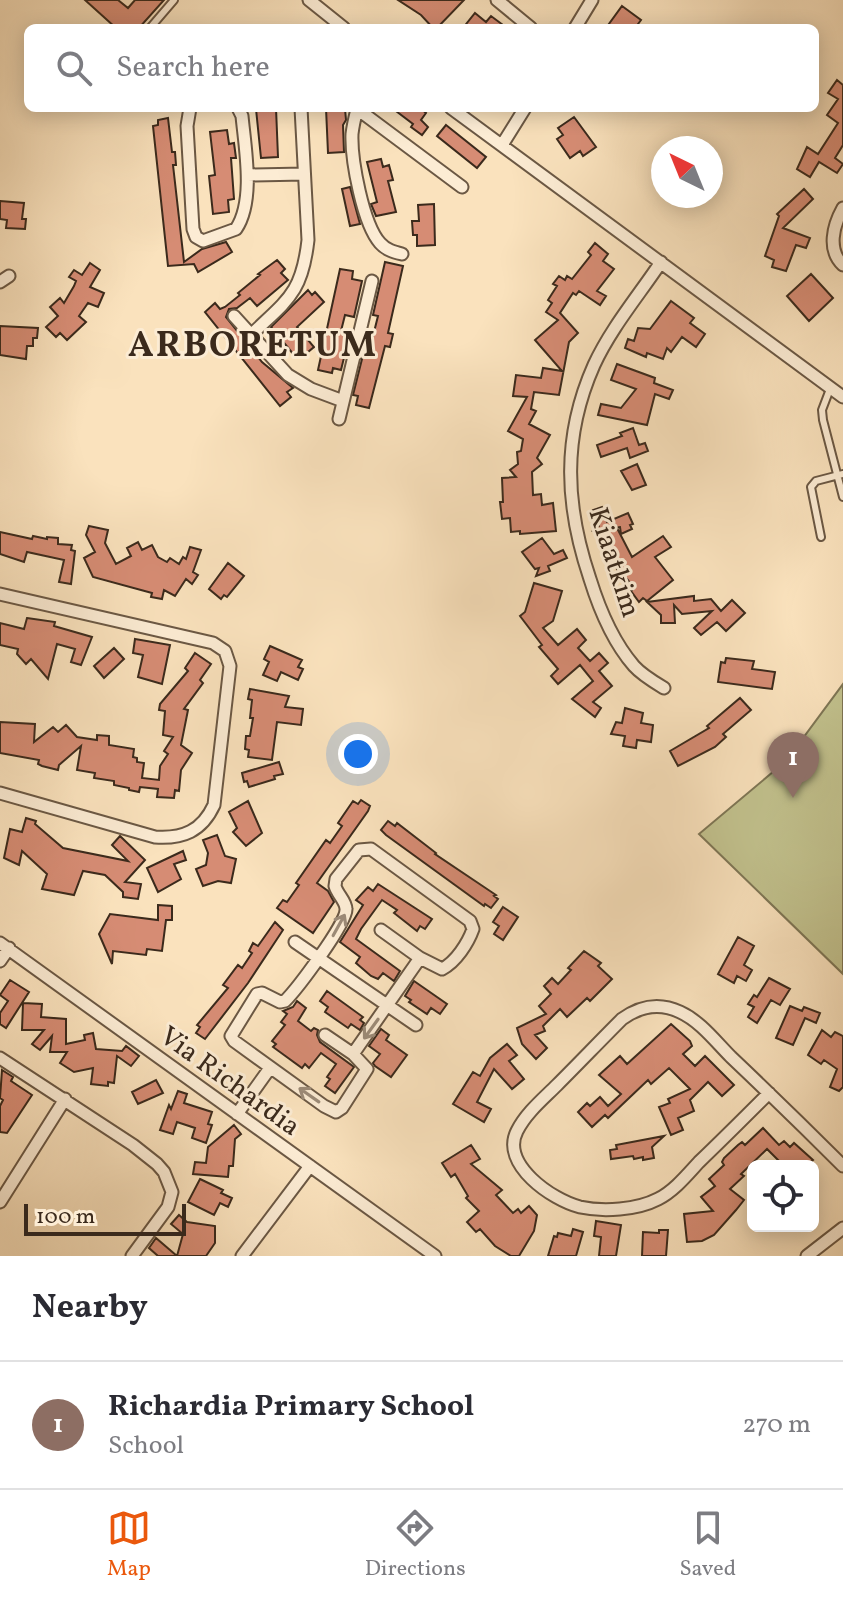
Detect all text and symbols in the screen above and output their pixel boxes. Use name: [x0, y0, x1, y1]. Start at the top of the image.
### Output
search box: [24, 24, 819, 112]
icon: search: [52, 46, 96, 90]
text: Search here: [116, 47, 270, 89]
north arrow: [651, 136, 723, 208]
district label: ARBORETUM: [128, 322, 378, 372]
street label: Kiaatkim: [578, 503, 650, 623]
pin: 1: [767, 732, 819, 798]
your location: [338, 734, 378, 774]
one-way arrow: [331, 914, 347, 937]
street label: Via Richardia: [151, 1018, 308, 1147]
one-way arrow: [363, 1018, 380, 1039]
one-way arrow: [299, 1087, 321, 1103]
map controls: [747, 1160, 819, 1232]
button: locate: [747, 1160, 819, 1232]
scale bar: [24, 1200, 186, 1236]
text: 100 m: [36, 1202, 95, 1233]
text: Nearby: [32, 1285, 148, 1332]
text: Richardia Primary School: [108, 1386, 474, 1428]
text: 1: [53, 1407, 63, 1443]
text: 270 m: [742, 1407, 811, 1443]
text: School: [108, 1428, 184, 1464]
tab: Map: [107, 1506, 151, 1585]
tab: Directions: [365, 1506, 466, 1585]
tab: Saved: [679, 1506, 736, 1585]

